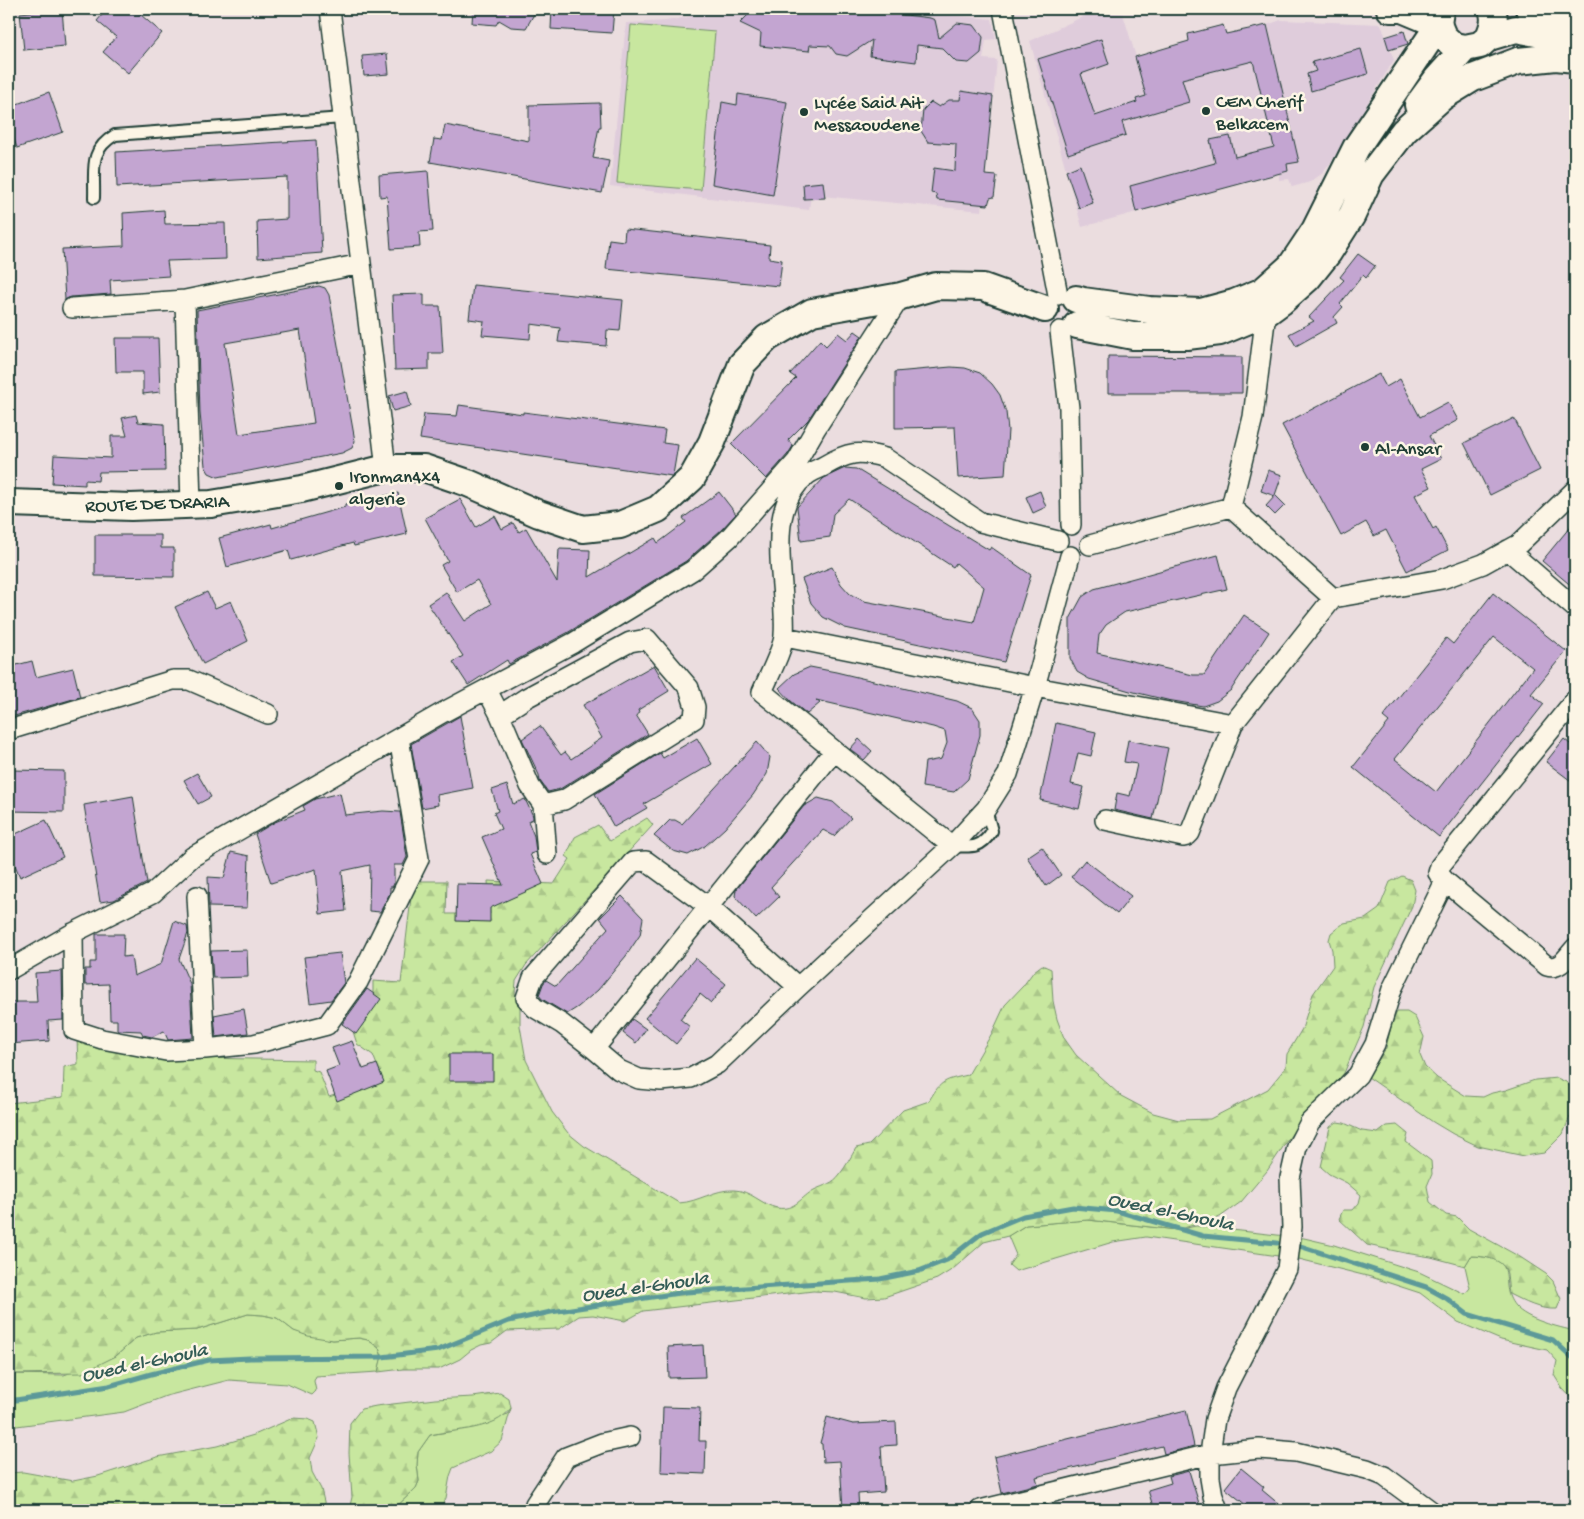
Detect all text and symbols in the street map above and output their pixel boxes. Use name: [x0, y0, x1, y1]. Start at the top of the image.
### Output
place label: CEM Cherif Belkacem: [1215, 92, 1305, 137]
place label: Lycée Said Ait Messaoudene: [814, 93, 925, 138]
marker: CEM Cherif Belkacem: [1200, 105, 1212, 117]
marker: Lycée Said Ait Messaoudene: [798, 106, 810, 118]
place label: Al-Ansar: [1375, 439, 1443, 462]
marker: Al-Ansar: [1359, 441, 1371, 453]
place label: Ironman4x4 algerie: [349, 467, 440, 512]
marker: Ironman4x4 algerie: [333, 480, 345, 492]
street label: ROUTE DE DRARIA: [85, 491, 231, 520]
water label: Oued el-Ghoula: [1105, 1189, 1237, 1238]
water label: Oued el-Ghoula: [581, 1268, 712, 1309]
water label: Oued el-Ghoula: [80, 1339, 211, 1389]

